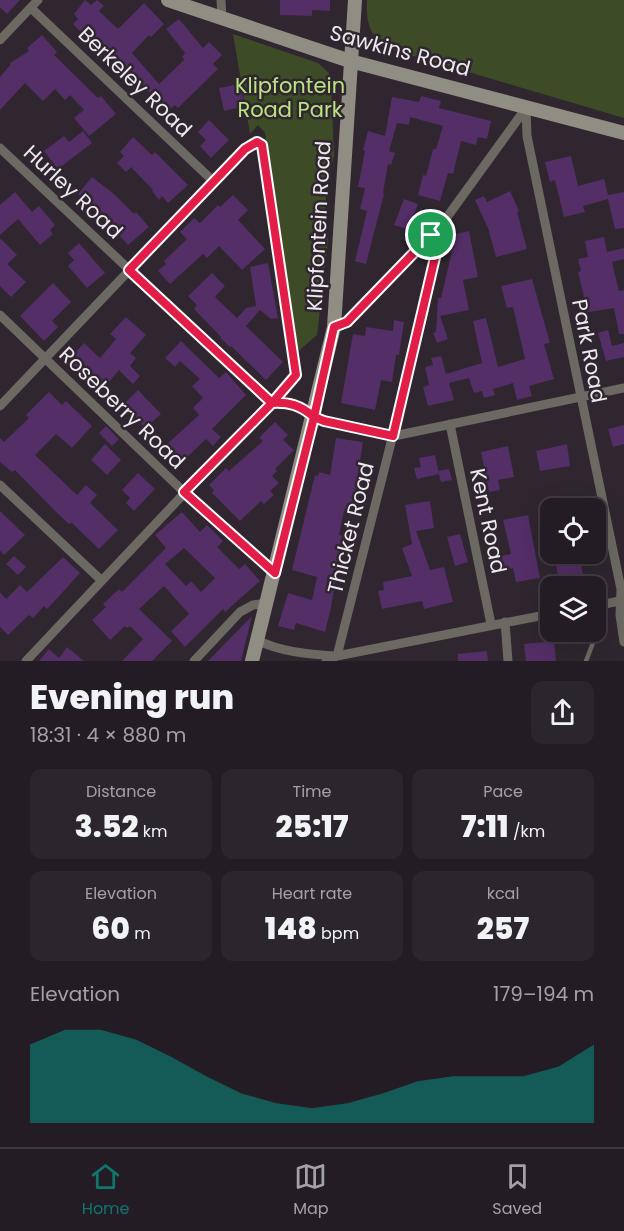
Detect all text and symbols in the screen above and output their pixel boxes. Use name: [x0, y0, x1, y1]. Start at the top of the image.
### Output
street label: Sawkins Road: [327, 18, 474, 83]
street label: Berkeley Road: [72, 20, 199, 143]
park label: Klipfontein Road Park: [235, 71, 345, 124]
street label: Hurley Road: [17, 138, 129, 245]
street label: Klipfontein Road: [300, 140, 337, 312]
pin: [405, 209, 456, 260]
icon: arrive: [414, 218, 447, 251]
street label: Park Road: [565, 296, 614, 405]
street label: Roseberry Road: [53, 340, 192, 475]
street label: Thicket Road: [320, 459, 381, 597]
street label: Kent Road: [463, 466, 514, 576]
map controls: [540, 498, 606, 642]
button: locate: [540, 498, 606, 564]
button: layers: [540, 576, 606, 642]
text: Evening run: [30, 674, 234, 721]
button: share: [531, 681, 594, 744]
text: 18:31 · 4 × 880 m: [30, 721, 186, 749]
text: Distance: [86, 780, 156, 803]
text: Time: [293, 780, 332, 803]
text: Pace: [483, 780, 523, 803]
text: 3.52: [74, 805, 139, 848]
text: 25:17: [275, 805, 349, 848]
text: 7:11: [461, 805, 509, 848]
text: km: [139, 820, 168, 843]
text: /km: [509, 820, 545, 843]
text: Elevation: [85, 882, 157, 905]
text: Heart rate: [272, 882, 352, 905]
text: kcal: [487, 882, 519, 905]
text: 60: [91, 907, 130, 950]
text: 148: [265, 907, 317, 950]
text: 257: [477, 907, 529, 950]
text: m: [130, 922, 151, 945]
text: bpm: [317, 922, 359, 945]
text: Elevation: [30, 980, 120, 1008]
text: 179–194 m: [493, 980, 594, 1008]
tab: Home: [82, 1160, 130, 1221]
tab: Map: [293, 1160, 329, 1221]
tab: Saved: [492, 1160, 542, 1221]

